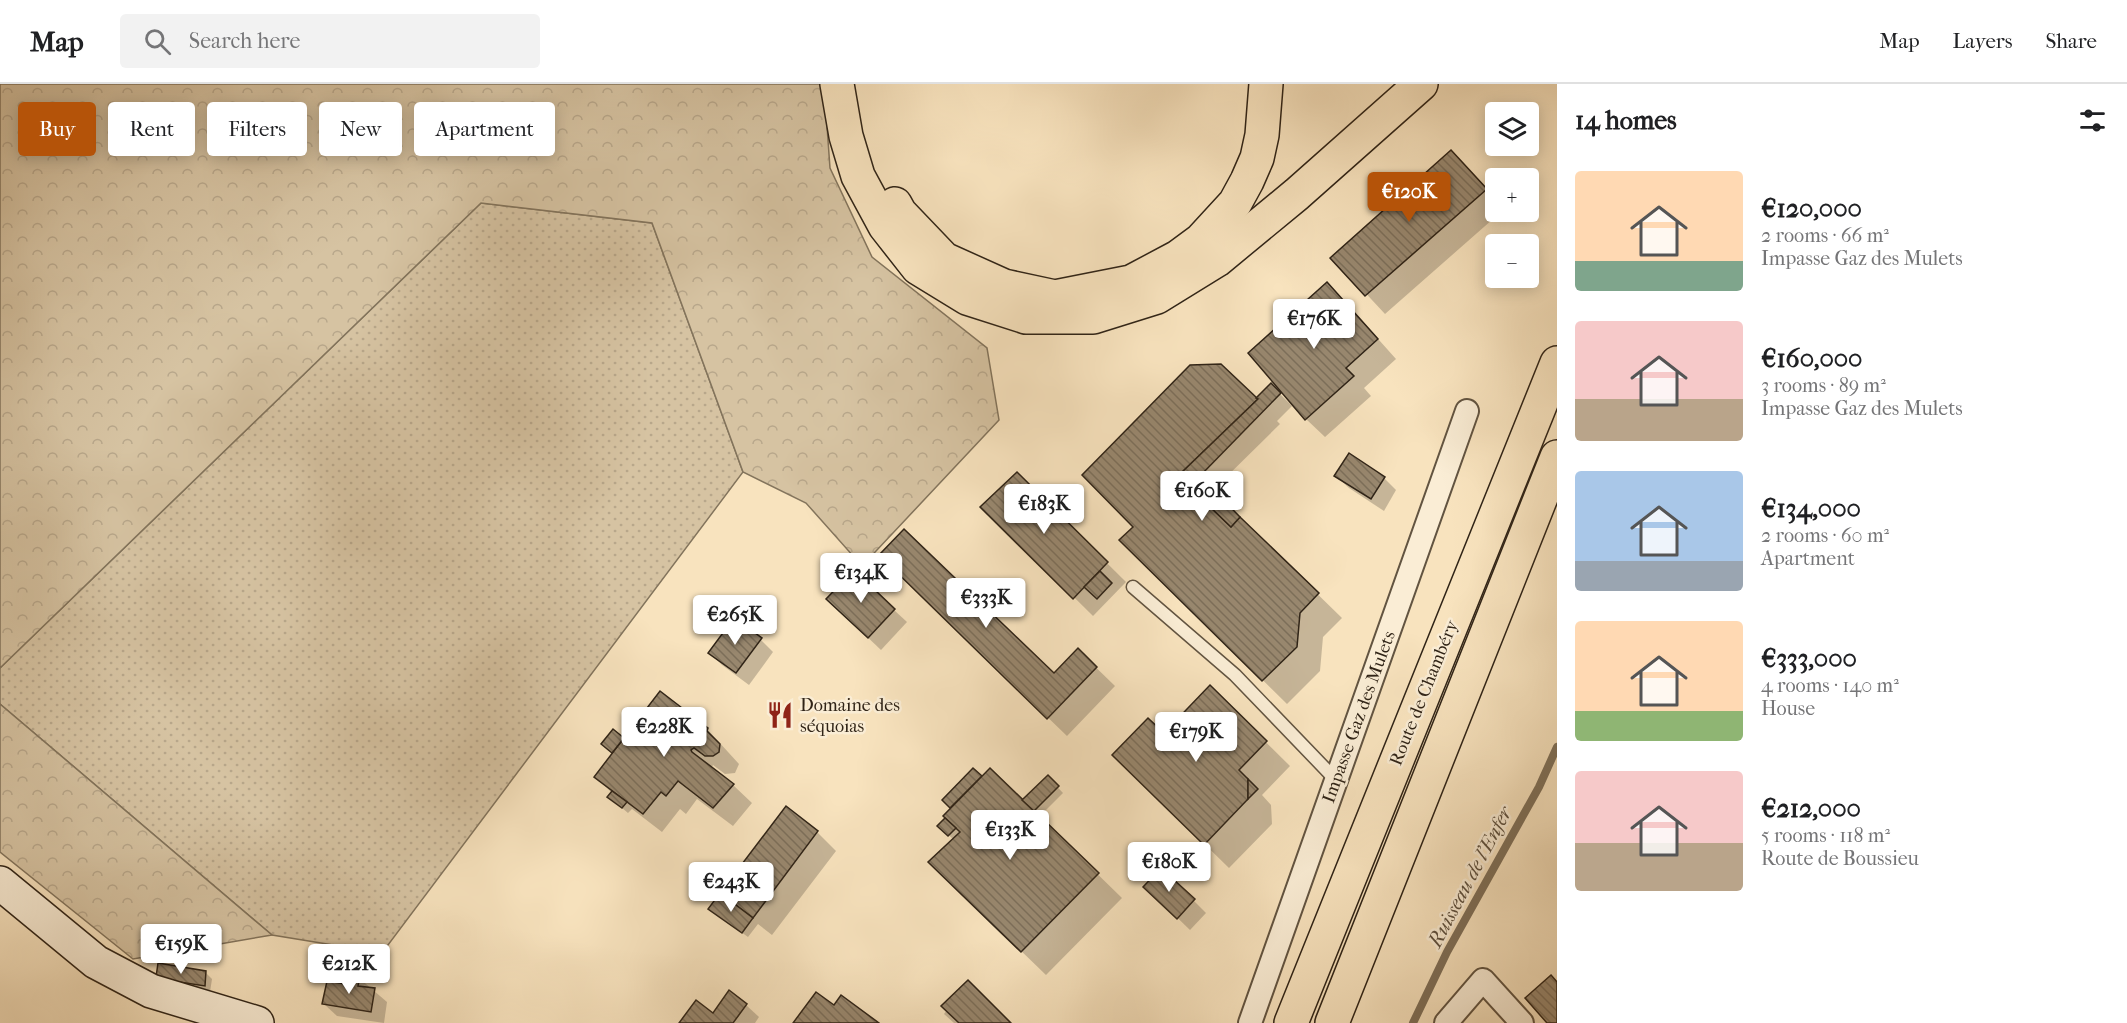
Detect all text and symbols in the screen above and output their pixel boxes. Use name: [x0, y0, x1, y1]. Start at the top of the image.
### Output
search box: [120, 14, 540, 68]
text: Map: [30, 25, 84, 58]
icon: search: [141, 25, 174, 58]
text: Search here: [189, 28, 300, 54]
text: Map: [1879, 29, 1920, 53]
text: Layers: [1953, 29, 2012, 53]
text: Share: [2045, 29, 2097, 53]
chip: Buy: [18, 102, 96, 156]
chip: Rent: [108, 102, 195, 156]
chip: Filters: [207, 102, 307, 156]
chip: New: [319, 102, 402, 156]
chip: Apartment: [414, 102, 555, 156]
map controls: [1485, 102, 1539, 288]
button: layers: [1485, 102, 1539, 156]
icon: filters: [2076, 104, 2109, 137]
text: 14 homes: [1575, 105, 1677, 136]
button: +: [1485, 168, 1539, 222]
pin: €120K: [1367, 172, 1451, 223]
text: €120K: [1382, 180, 1436, 203]
text: €120,000: [1761, 193, 1862, 224]
icon: home: [1623, 195, 1695, 267]
text: 2 rooms · 66 m²: [1761, 224, 1889, 247]
button: −: [1485, 234, 1539, 288]
text: Impasse Gaz des Mulets: [1761, 247, 1963, 270]
pin: €176K: [1272, 299, 1356, 350]
text: €176K: [1287, 307, 1341, 330]
text: €160,000: [1761, 343, 1862, 374]
icon: home: [1623, 345, 1695, 417]
text: 3 rooms · 89 m²: [1761, 374, 1886, 397]
text: Impasse Gaz des Mulets: [1761, 397, 1963, 420]
pin: €160K: [1160, 471, 1244, 522]
text: €160K: [1174, 479, 1230, 502]
pin: €183K: [1002, 484, 1086, 535]
text: €183K: [1018, 492, 1070, 515]
text: €134,000: [1761, 493, 1861, 524]
icon: home: [1623, 495, 1695, 567]
text: 2 rooms · 60 m²: [1761, 524, 1889, 547]
text: Apartment: [1761, 547, 1855, 570]
pin: €134K: [819, 553, 903, 604]
text: €134K: [834, 561, 888, 584]
pin: €333K: [944, 578, 1028, 629]
text: €333K: [960, 586, 1012, 609]
pin: €265K: [693, 595, 777, 646]
text: €265K: [707, 603, 763, 626]
street label: Route de Chambéry: [1385, 616, 1463, 769]
street label: Impasse Gaz des Mulets: [1318, 628, 1400, 806]
text: €333,000: [1761, 643, 1857, 674]
icon: home: [1623, 645, 1695, 717]
text: 4 rooms · 140 m²: [1761, 674, 1899, 697]
place label: Domaine des séquoias: [800, 695, 900, 737]
text: House: [1761, 697, 1815, 720]
restaurant icon: Domaine des séquoias: [765, 700, 795, 730]
pin: €228K: [622, 707, 706, 758]
pin: €179K: [1154, 712, 1238, 763]
text: €228K: [635, 715, 693, 738]
text: €179K: [1169, 720, 1223, 743]
text: €212,000: [1761, 793, 1861, 824]
icon: home: [1623, 795, 1695, 867]
water label: Ruisseau de l'Enfer: [1422, 801, 1518, 953]
pin: €133K: [968, 810, 1052, 861]
text: €133K: [985, 818, 1035, 841]
text: 5 rooms · 118 m²: [1761, 824, 1890, 847]
pin: €180K: [1127, 842, 1211, 893]
text: Route de Boussieu: [1761, 847, 1919, 870]
text: €180K: [1142, 850, 1196, 873]
pin: €243K: [689, 862, 773, 913]
text: €243K: [703, 870, 759, 893]
pin: €159K: [139, 924, 223, 975]
text: €159K: [155, 932, 207, 955]
pin: €212K: [307, 944, 391, 995]
text: €212K: [322, 952, 376, 975]

